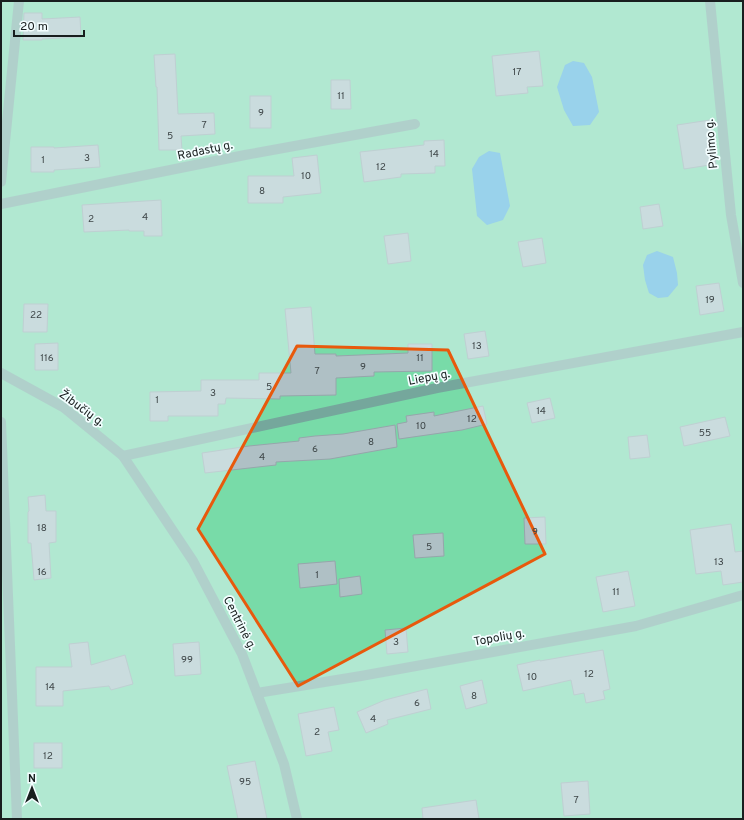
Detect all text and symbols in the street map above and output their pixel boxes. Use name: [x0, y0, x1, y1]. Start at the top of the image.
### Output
scale bar: [14, 12, 84, 38]
text: 20 m: [20, 19, 48, 35]
house number: 17: [513, 66, 521, 79]
house number: 11: [337, 90, 345, 103]
house number: 9: [258, 107, 264, 120]
street label: Pylimo g.: [702, 118, 722, 169]
house number: 7: [201, 119, 207, 132]
house number: 5: [167, 130, 173, 143]
street label: Radastų g.: [176, 137, 235, 165]
house number: 14: [429, 148, 439, 161]
house number: 3: [84, 152, 90, 165]
house number: 1: [41, 154, 45, 167]
house number: 12: [376, 161, 386, 174]
house number: 10: [301, 170, 311, 183]
house number: 8: [259, 185, 265, 198]
house number: 4: [142, 211, 148, 224]
house number: 2: [88, 213, 94, 226]
house number: 19: [705, 294, 715, 307]
house number: 22: [30, 309, 42, 322]
house number: 13: [472, 340, 482, 353]
house number: 116: [40, 352, 54, 365]
house number: 11: [416, 352, 424, 365]
house number: 9: [360, 361, 366, 374]
house number: 7: [314, 365, 320, 378]
street label: Liepų g.: [407, 366, 452, 390]
house number: 5: [266, 381, 272, 394]
street label: Žibučių g.: [55, 387, 108, 431]
house number: 3: [210, 387, 216, 400]
house number: 1: [155, 394, 159, 407]
house number: 14: [536, 405, 546, 418]
house number: 12: [467, 413, 477, 426]
house number: 10: [416, 420, 426, 433]
house number: 55: [699, 427, 711, 440]
house number: 8: [368, 436, 374, 449]
house number: 6: [312, 443, 318, 456]
house number: 4: [259, 451, 265, 464]
house number: 18: [37, 522, 47, 535]
house number: 9: [532, 526, 538, 539]
house number: 5: [426, 541, 432, 554]
house number: 13: [714, 556, 724, 569]
house number: 16: [37, 566, 47, 579]
house number: 1: [315, 569, 319, 582]
house number: 11: [612, 586, 620, 599]
street label: Centrinė g.: [219, 594, 260, 653]
street label: Topolių g.: [472, 626, 526, 650]
house number: 3: [393, 636, 399, 649]
house number: 99: [181, 654, 193, 667]
house number: 12: [584, 668, 594, 681]
house number: 10: [527, 671, 537, 684]
house number: 14: [45, 681, 55, 694]
house number: 8: [471, 690, 477, 703]
house number: 6: [414, 697, 420, 710]
house number: 4: [370, 713, 376, 726]
house number: 2: [314, 726, 320, 739]
house number: 12: [43, 750, 53, 763]
north arrow: [12, 768, 52, 808]
text: N: [28, 772, 36, 786]
house number: 95: [239, 776, 251, 789]
house number: 7: [573, 794, 579, 807]

